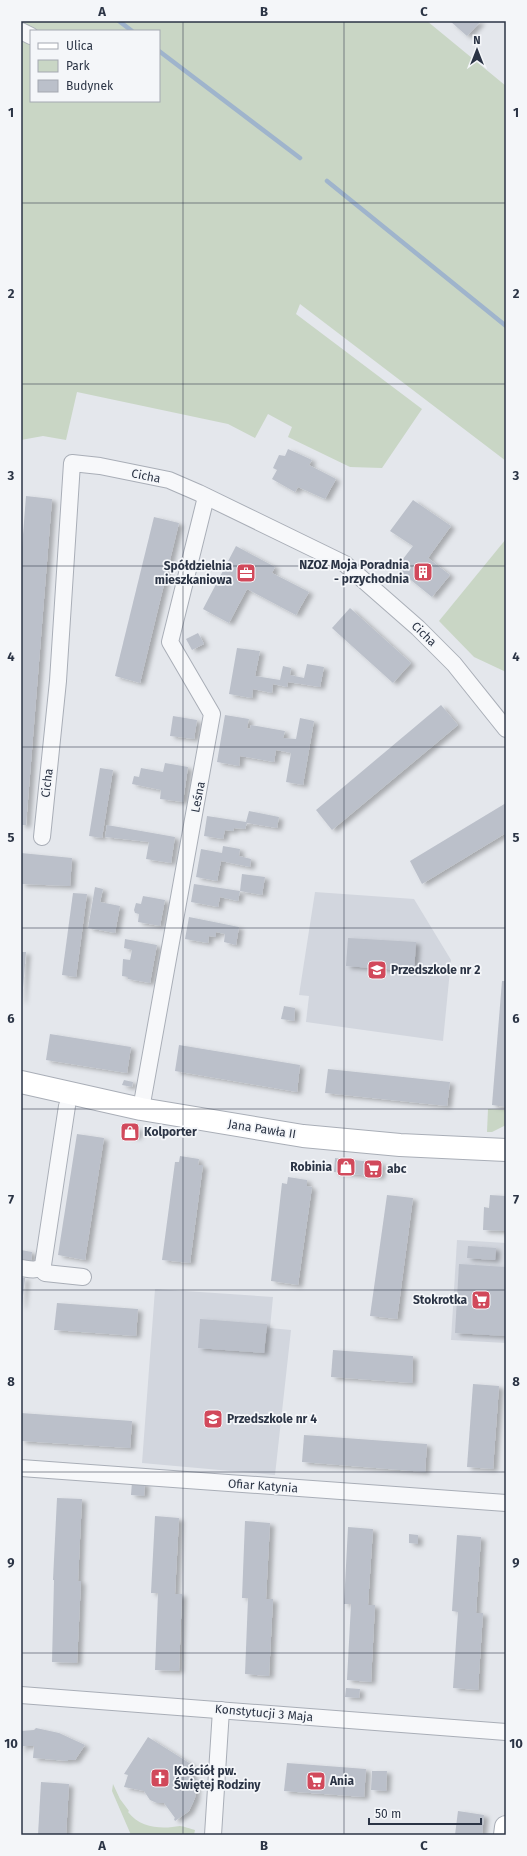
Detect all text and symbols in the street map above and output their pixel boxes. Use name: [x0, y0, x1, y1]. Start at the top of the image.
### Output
text: A: [97, 4, 106, 19]
text: B: [260, 4, 268, 19]
text: C: [420, 4, 428, 19]
legend: [30, 30, 160, 102]
north arrow: [457, 30, 497, 70]
text: N: [473, 34, 481, 47]
text: Ulica: [66, 39, 93, 53]
text: Park: [66, 59, 90, 73]
text: Budynek: [66, 79, 114, 93]
text: 1: [8, 105, 14, 120]
text: 1: [513, 105, 519, 120]
text: 2: [8, 286, 15, 301]
text: 2: [513, 286, 520, 301]
street label: Cicha: [130, 466, 162, 486]
text: 3: [7, 468, 15, 483]
text: 3: [512, 468, 520, 483]
place label: NZOZ Moja Poradnia - przychodnia: [299, 558, 409, 586]
place label: Spółdzielnia mieszkaniowa: [155, 559, 232, 587]
building icon: NZOZ Moja Poradnia - przychodnia: [412, 561, 434, 583]
office icon: Spółdzielnia mieszkaniowa: [235, 562, 257, 584]
street label: Cicha: [409, 619, 439, 649]
text: 4: [7, 649, 15, 664]
text: 4: [512, 649, 520, 664]
street label: Cicha: [38, 768, 56, 798]
street label: Leśna: [188, 780, 208, 814]
text: 5: [8, 830, 15, 845]
text: 5: [513, 830, 520, 845]
school or university icon: Przedszkole nr 2: [366, 959, 388, 981]
place label: Przedszkole nr 2: [391, 963, 480, 977]
text: 6: [7, 1011, 15, 1026]
text: 6: [512, 1011, 520, 1026]
street label: Jana Pawła II: [227, 1117, 297, 1141]
shop icon: Kolporter: [119, 1121, 141, 1143]
place label: Kolporter: [144, 1125, 197, 1139]
shop icon: Robinia: [335, 1156, 357, 1178]
supermarket icon: abc: [362, 1158, 384, 1180]
place label: Robinia: [290, 1160, 332, 1174]
place label: abc: [387, 1162, 407, 1176]
text: 7: [8, 1192, 14, 1207]
text: 7: [513, 1192, 519, 1207]
supermarket icon: Stokrotka: [470, 1289, 492, 1311]
place label: Stokrotka: [413, 1293, 467, 1307]
text: 8: [7, 1374, 15, 1389]
text: 8: [512, 1374, 520, 1389]
school or university icon: Przedszkole nr 4: [202, 1408, 224, 1430]
place label: Przedszkole nr 4: [227, 1412, 317, 1426]
street label: Ofiar Katynia: [228, 1477, 298, 1495]
text: 9: [7, 1555, 15, 1570]
text: 9: [512, 1555, 520, 1570]
street label: Konstytucji 3 Maja: [214, 1702, 314, 1724]
text: 10: [4, 1736, 18, 1751]
text: 10: [509, 1736, 523, 1751]
place label: Kościół pw. Świętej Rodziny: [174, 1764, 261, 1792]
church icon: Kościół pw. Świętej Rodziny: [149, 1767, 171, 1789]
supermarket icon: Ania: [305, 1770, 327, 1792]
place label: Ania: [329, 1774, 354, 1788]
scale bar: [369, 1800, 481, 1826]
text: 50 m: [375, 1807, 401, 1821]
text: A: [97, 1838, 106, 1853]
text: B: [260, 1838, 268, 1853]
text: C: [420, 1838, 428, 1853]

